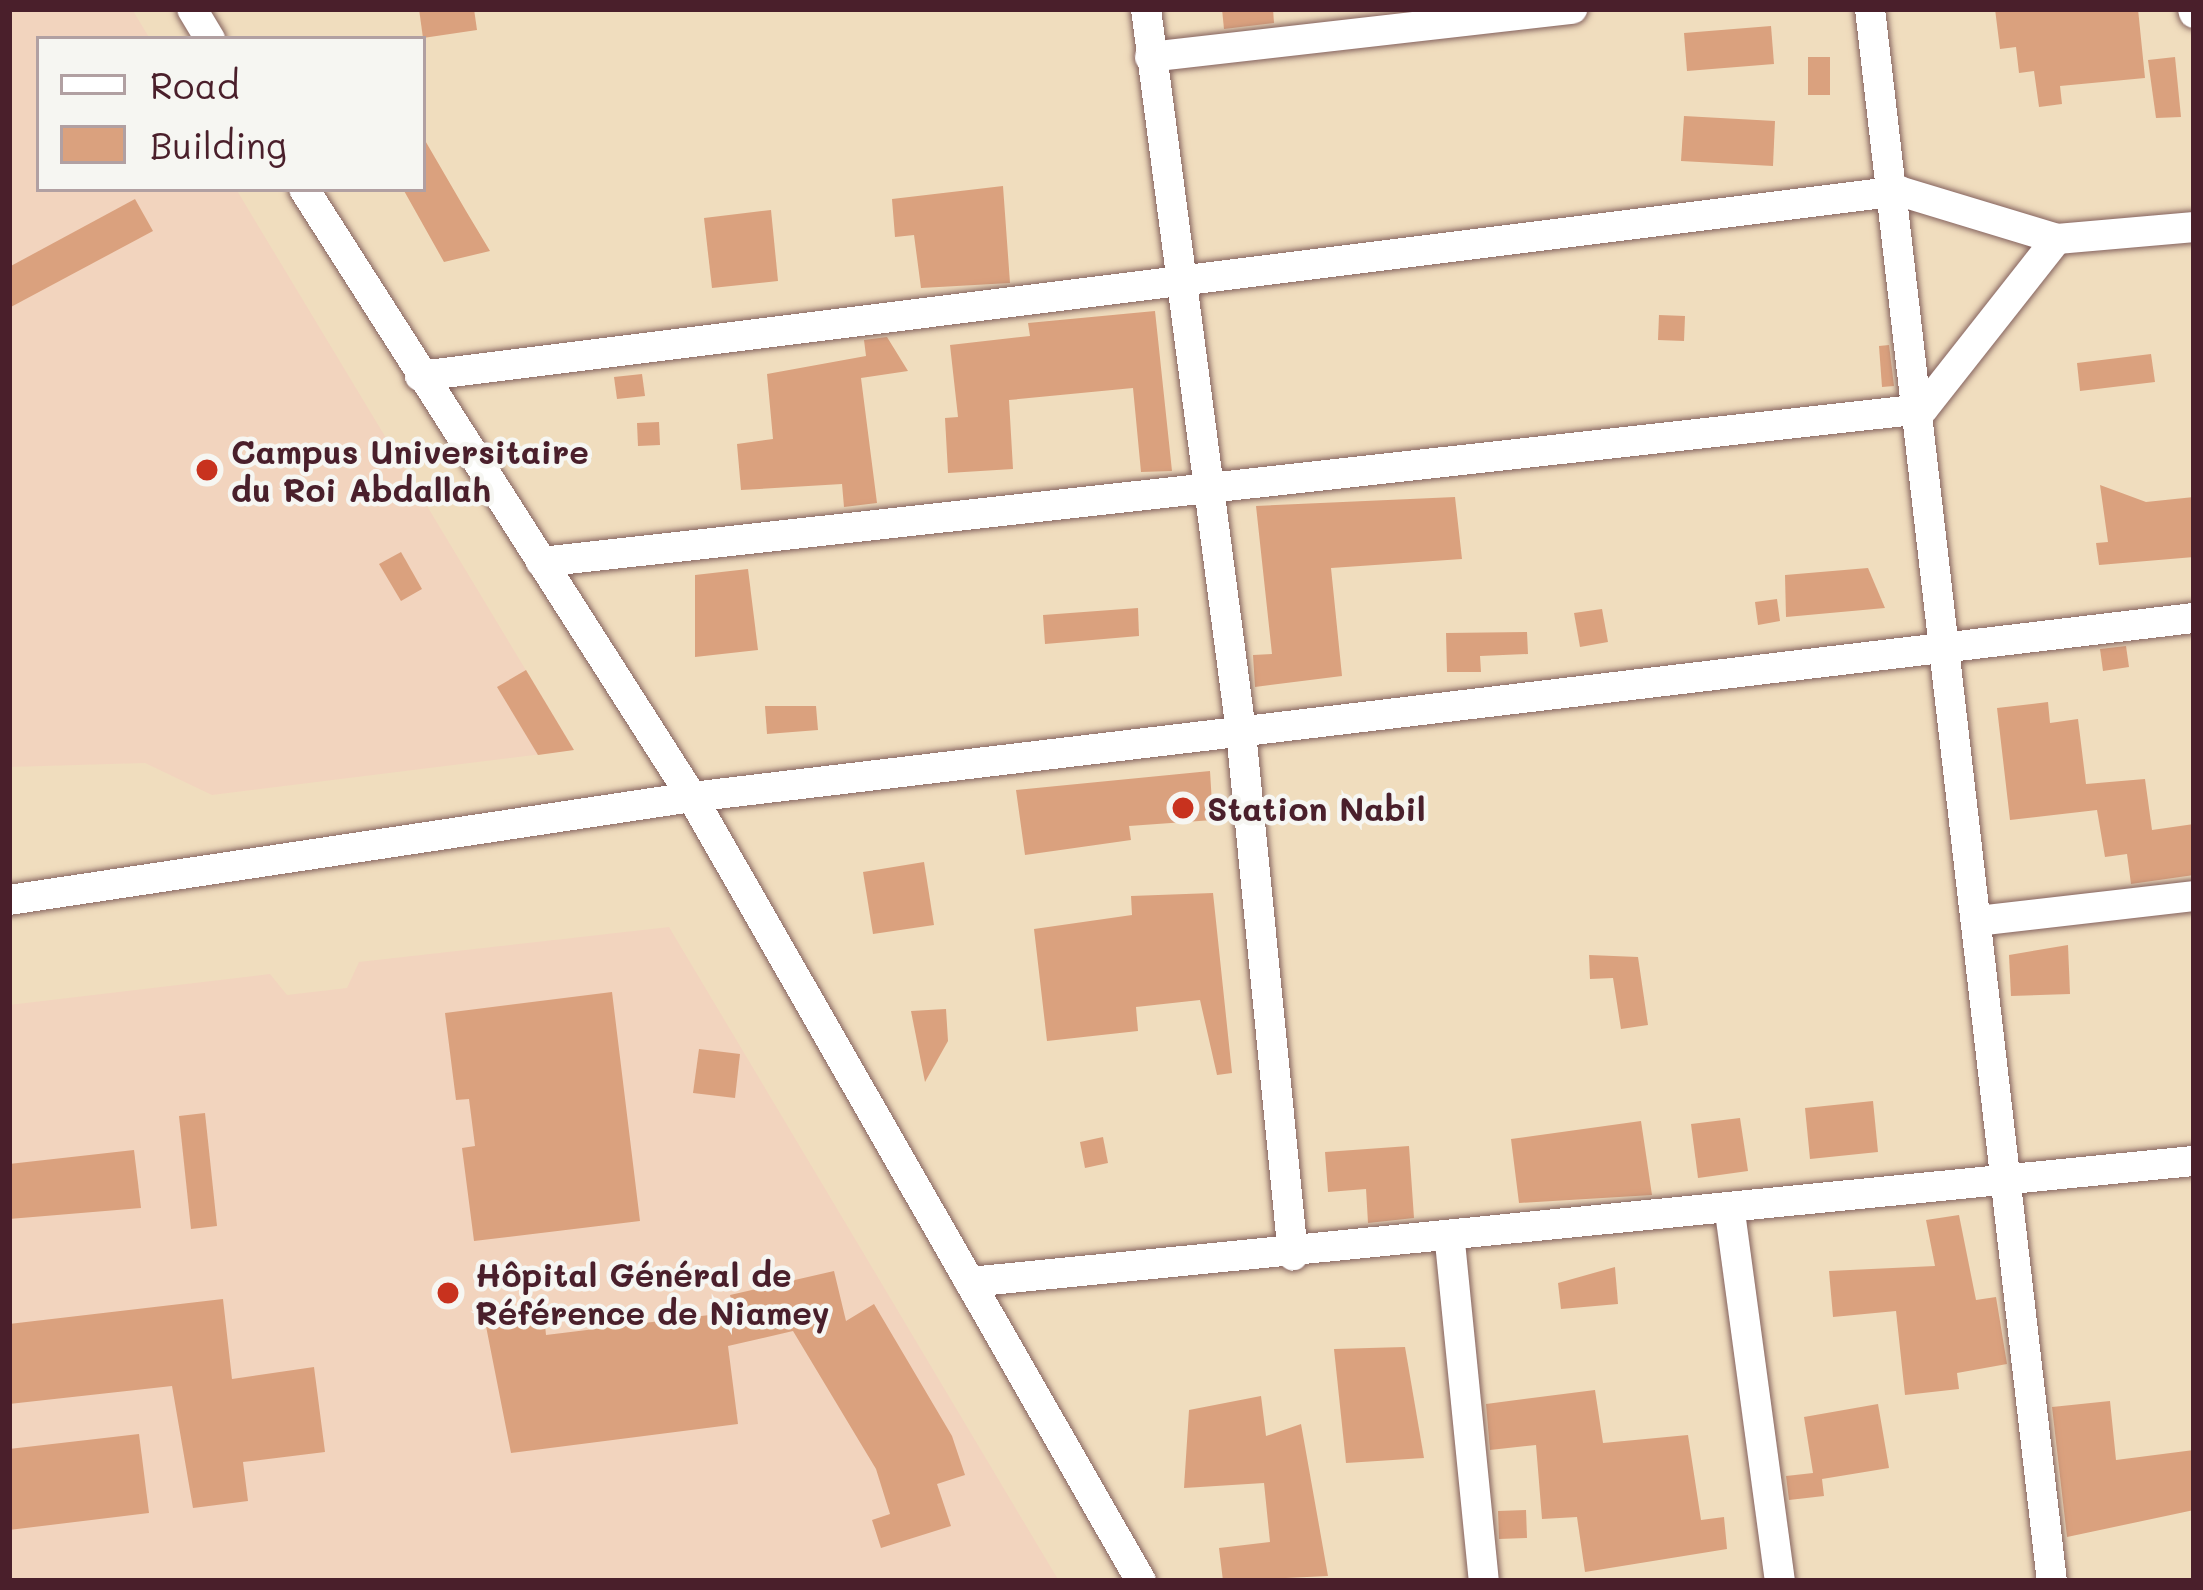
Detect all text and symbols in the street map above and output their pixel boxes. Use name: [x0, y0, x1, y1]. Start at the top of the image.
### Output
legend: [36, 36, 426, 192]
text: Road: [150, 61, 240, 108]
text: Building: [150, 121, 287, 168]
place label: Campus Universitaire du Roi Abdallah: [231, 431, 589, 509]
marker: Campus Universitaire du Roi Abdallah: [194, 457, 220, 483]
place label: Station Nabil: [1207, 788, 1426, 828]
marker: Station Nabil: [1170, 795, 1196, 821]
place label: Hôpital Général de Référence de Niamey: [475, 1254, 830, 1332]
marker: Hôpital Général de Référence de Niamey: [432, 1277, 464, 1309]

